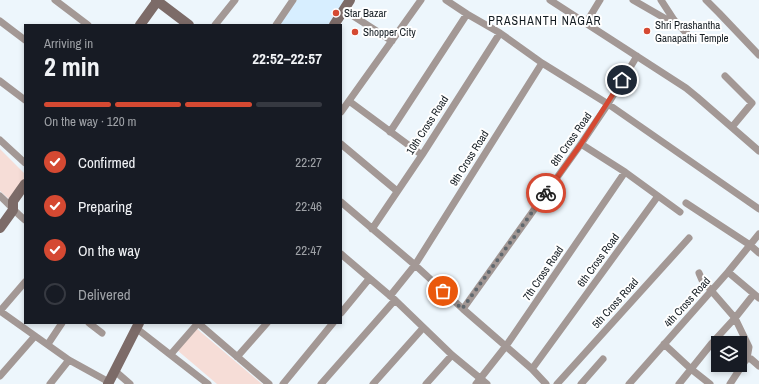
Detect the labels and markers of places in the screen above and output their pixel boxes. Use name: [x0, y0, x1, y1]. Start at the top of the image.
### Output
place label: Star Bazar: [344, 6, 387, 20]
marker: Star Bazar: [331, 8, 341, 18]
place label: Shri Prashantha Ganapathi Temple: [655, 18, 729, 45]
place label: Shopper City: [363, 25, 416, 39]
marker: Shri Prashantha Ganapathi Temple: [642, 26, 652, 36]
marker: Shopper City: [350, 27, 360, 37]
pin: [605, 63, 639, 97]
pin: [426, 274, 460, 308]

